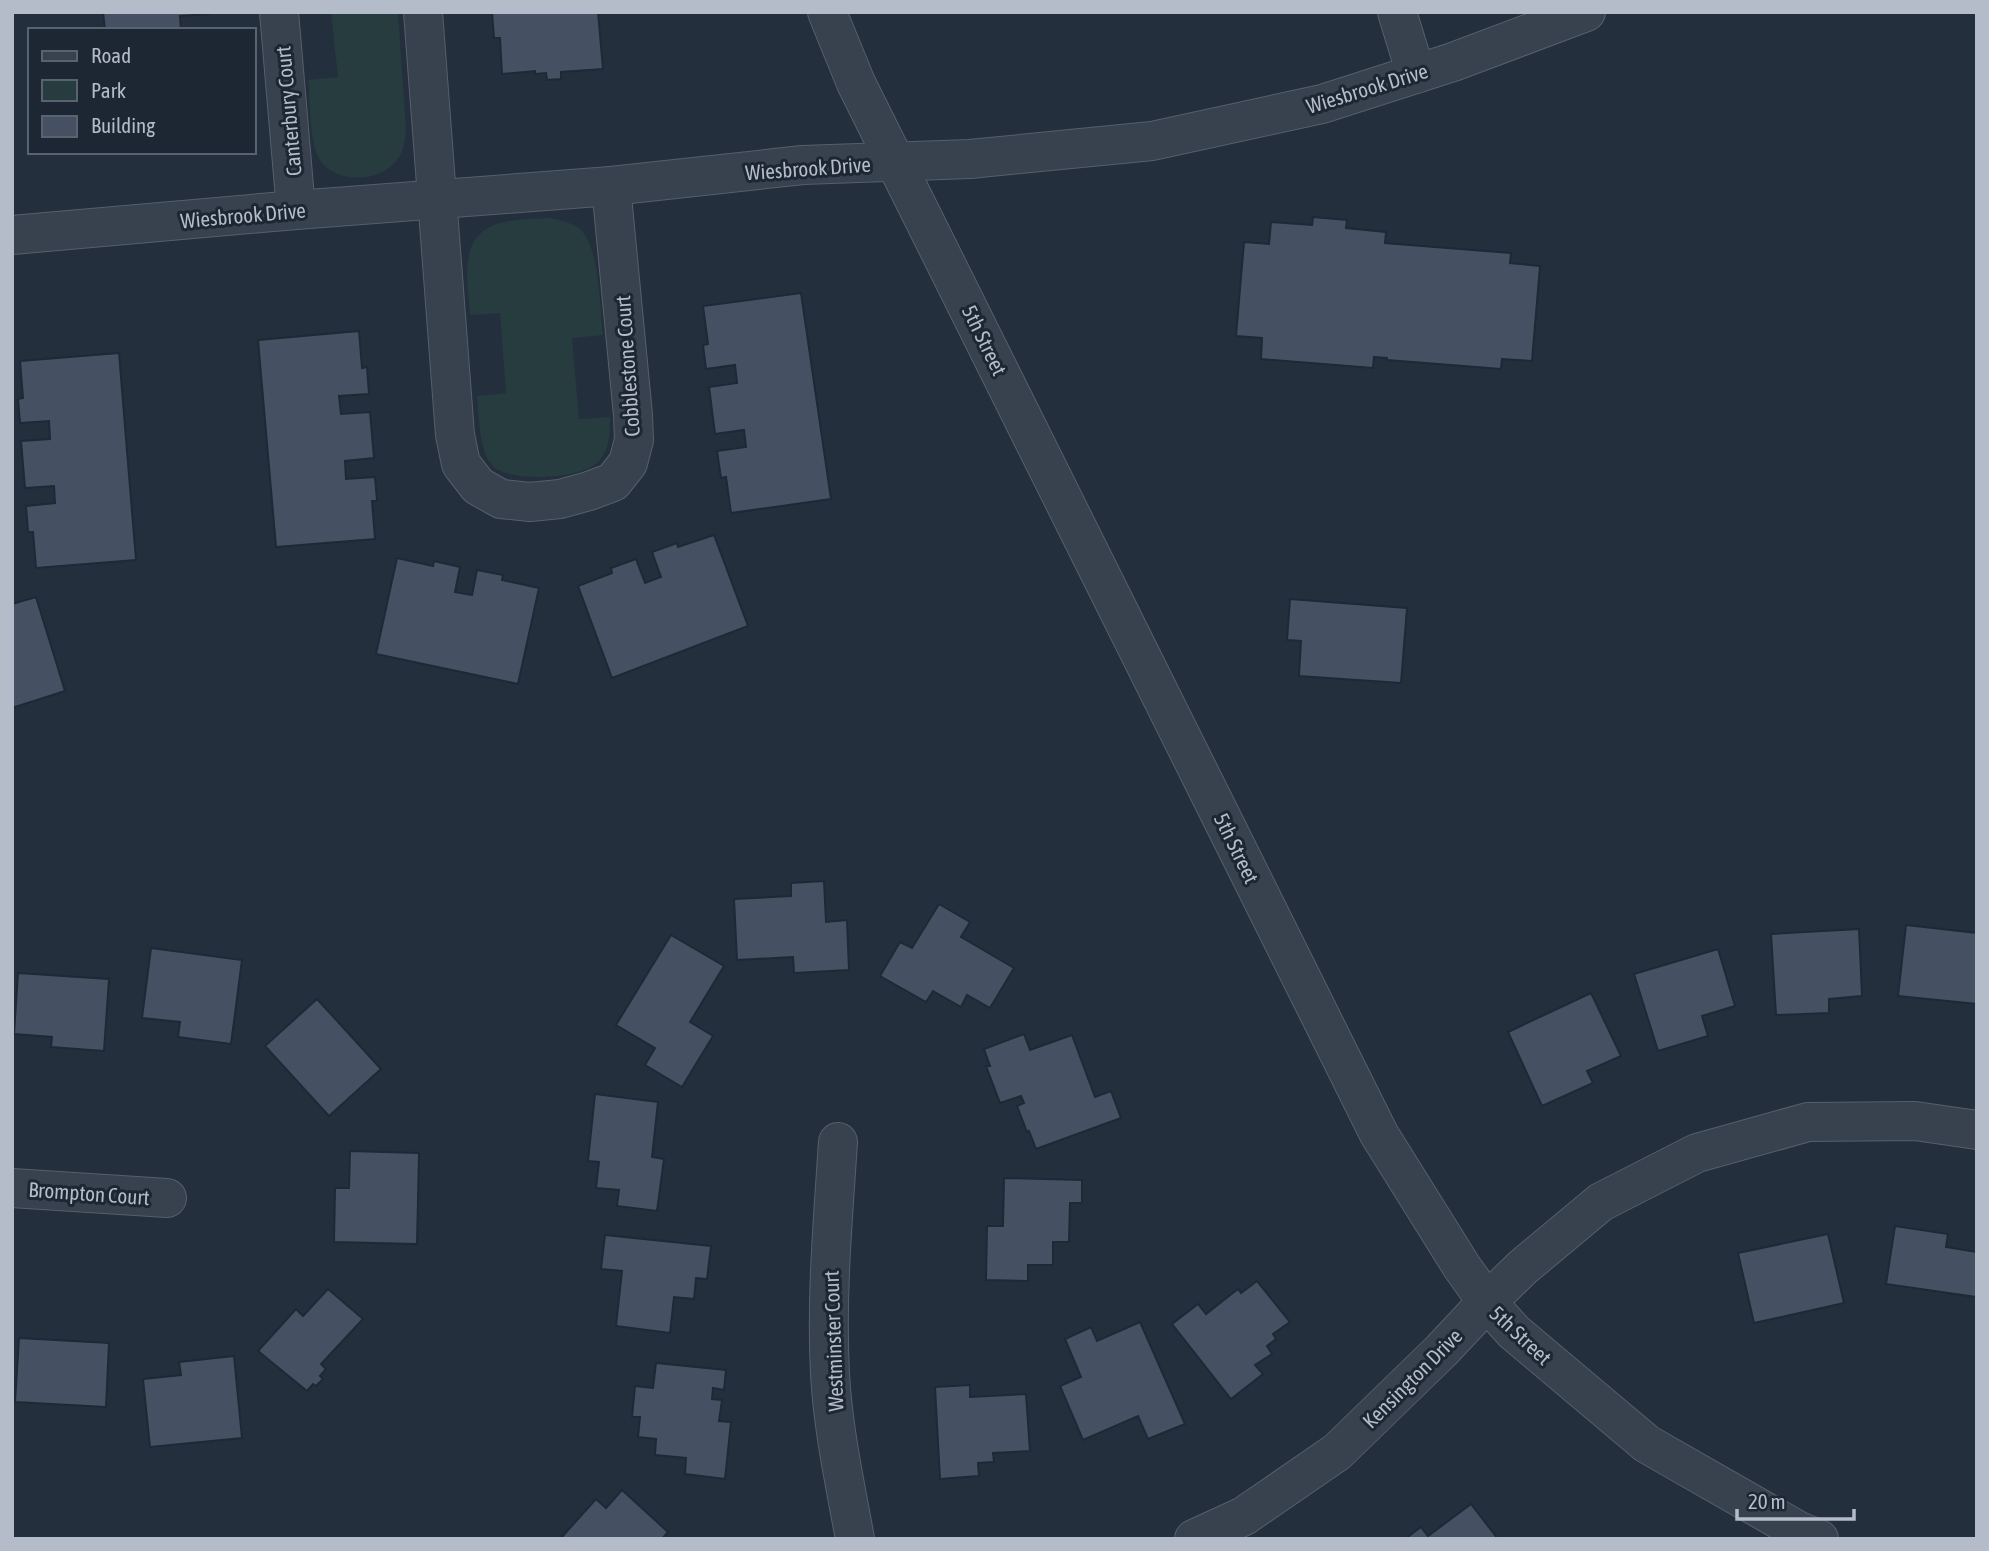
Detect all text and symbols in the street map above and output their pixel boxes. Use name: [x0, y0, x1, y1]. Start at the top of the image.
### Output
legend: [28, 28, 256, 154]
text: Road: [91, 43, 131, 67]
street label: Canterbury Court: [270, 45, 306, 177]
street label: Wiesbrook Drive: [1303, 58, 1431, 118]
text: Park: [91, 78, 126, 102]
text: Building: [91, 113, 155, 137]
street label: Wiesbrook Drive: [744, 152, 872, 184]
street label: Wiesbrook Drive: [179, 198, 307, 232]
street label: Cobblestone Court: [610, 295, 644, 437]
street label: 5th Street: [958, 301, 1012, 379]
street label: 5th Street: [1210, 809, 1264, 887]
street label: Brompton Court: [28, 1177, 150, 1209]
street label: Westminster Court: [819, 1270, 847, 1412]
street label: 5th Street: [1485, 1301, 1557, 1369]
street label: Kensington Drive: [1357, 1323, 1467, 1433]
scale bar: [1737, 1478, 1854, 1522]
text: 20 m: [1748, 1489, 1786, 1513]

